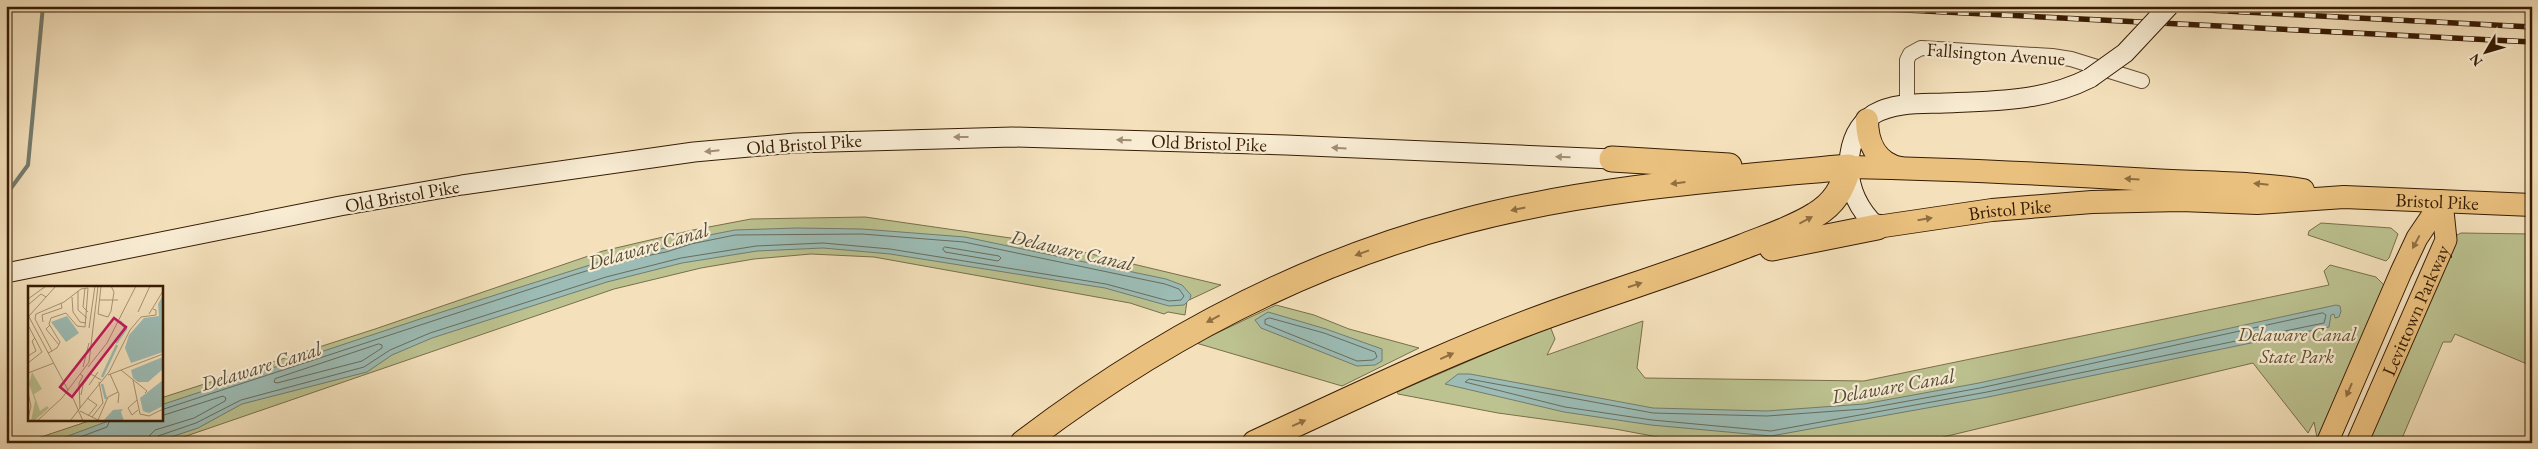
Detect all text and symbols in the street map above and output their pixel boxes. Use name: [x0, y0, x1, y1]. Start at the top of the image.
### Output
north arrow: [2460, 28, 2510, 78]
street label: Fallsington Avenue: [1926, 37, 2066, 71]
text: N: [2465, 49, 2486, 70]
street label: Old Bristol Pike: [745, 127, 863, 161]
street label: Old Bristol Pike: [1151, 128, 1267, 158]
one-way arrow: [953, 133, 969, 141]
one-way arrow: [1115, 136, 1131, 144]
one-way arrow: [1330, 143, 1346, 151]
one-way arrow: [703, 147, 719, 155]
one-way arrow: [1555, 153, 1571, 161]
street label: Old Bristol Pike: [343, 174, 461, 218]
one-way arrow: [2124, 174, 2140, 182]
one-way arrow: [1670, 179, 1686, 187]
one-way arrow: [2253, 180, 2269, 188]
street label: Bristol Pike: [2395, 187, 2479, 215]
street label: Bristol Pike: [1967, 193, 2052, 226]
one-way arrow: [1510, 205, 1526, 213]
one-way arrow: [1917, 215, 1933, 223]
water label: Delaware Canal: [583, 216, 713, 276]
one-way arrow: [1799, 216, 1813, 224]
water label: Delaware Canal: [1007, 223, 1137, 277]
one-way arrow: [2411, 235, 2420, 248]
street label: Levittown Parkway: [2376, 240, 2455, 379]
one-way arrow: [1354, 249, 1369, 257]
one-way arrow: [1627, 281, 1642, 289]
inset map: [28, 286, 162, 422]
one-way arrow: [1206, 315, 1221, 323]
park label: Delaware Canal State Park: [2237, 322, 2357, 369]
water label: Delaware Canal: [197, 335, 326, 397]
one-way arrow: [1440, 352, 1455, 360]
water label: Delaware Canal: [1828, 362, 1958, 410]
one-way arrow: [2345, 383, 2353, 397]
one-way arrow: [1292, 418, 1306, 426]

